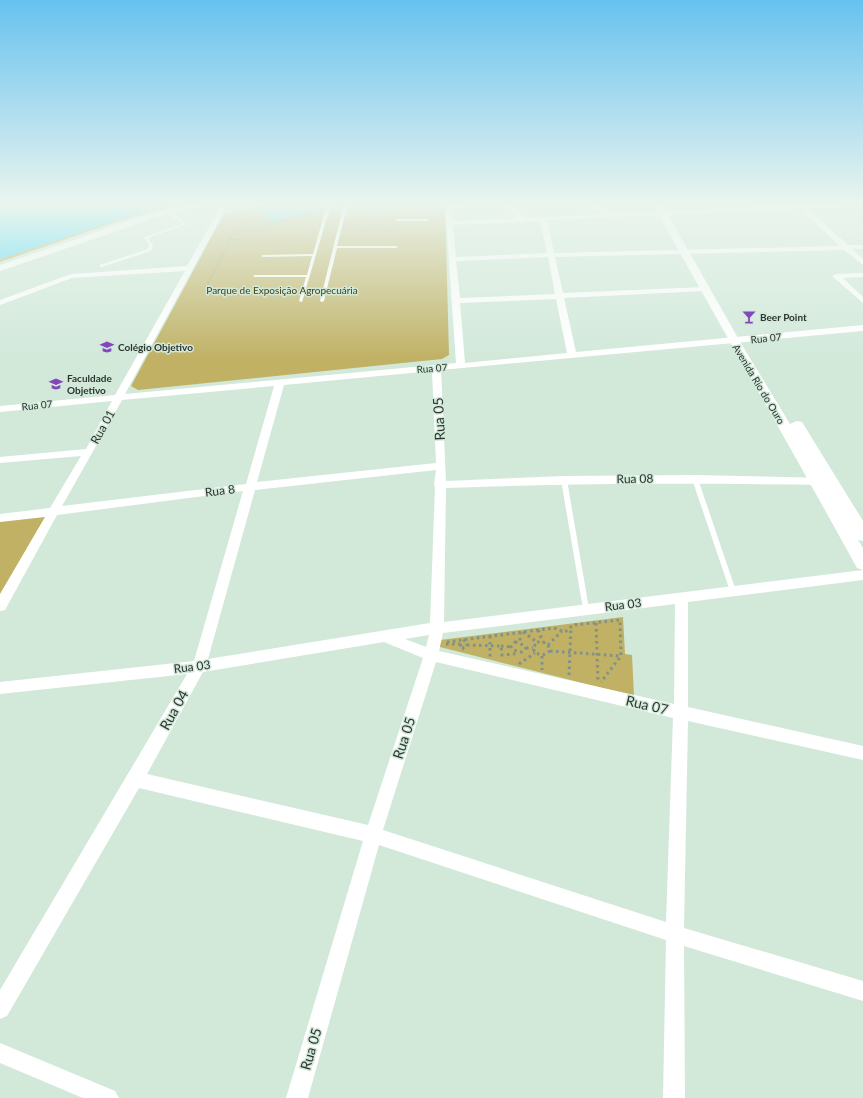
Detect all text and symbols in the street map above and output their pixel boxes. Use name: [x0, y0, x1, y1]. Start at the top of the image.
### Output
park label: Parque de Exposição Agropecuária: [206, 284, 358, 296]
bar icon: Beer Point: [741, 309, 757, 325]
place label: Beer Point: [760, 311, 807, 323]
street label: Rua 07: [750, 330, 782, 346]
school or university icon: Colégio Objetivo: [99, 339, 115, 355]
place label: Colégio Objetivo: [118, 341, 193, 353]
street label: Avenida Rio do Ouro: [730, 342, 788, 426]
street label: Rua 07: [416, 361, 448, 375]
place label: Faculdade Objetivo: [67, 372, 112, 396]
school or university icon: Faculdade Objetivo: [48, 376, 64, 392]
street label: Rua 07: [21, 397, 53, 413]
street label: Rua 05: [429, 397, 448, 441]
street label: Rua 01: [87, 407, 118, 447]
street label: Rua 08: [616, 471, 654, 486]
street label: Rua 8: [204, 481, 236, 500]
street label: Rua 03: [604, 595, 642, 614]
street label: Rua 03: [173, 657, 211, 676]
street label: Rua 04: [156, 687, 191, 733]
street label: Rua 07: [624, 691, 670, 718]
street label: Rua 05: [389, 715, 418, 761]
street label: Rua 05: [296, 1026, 325, 1072]

